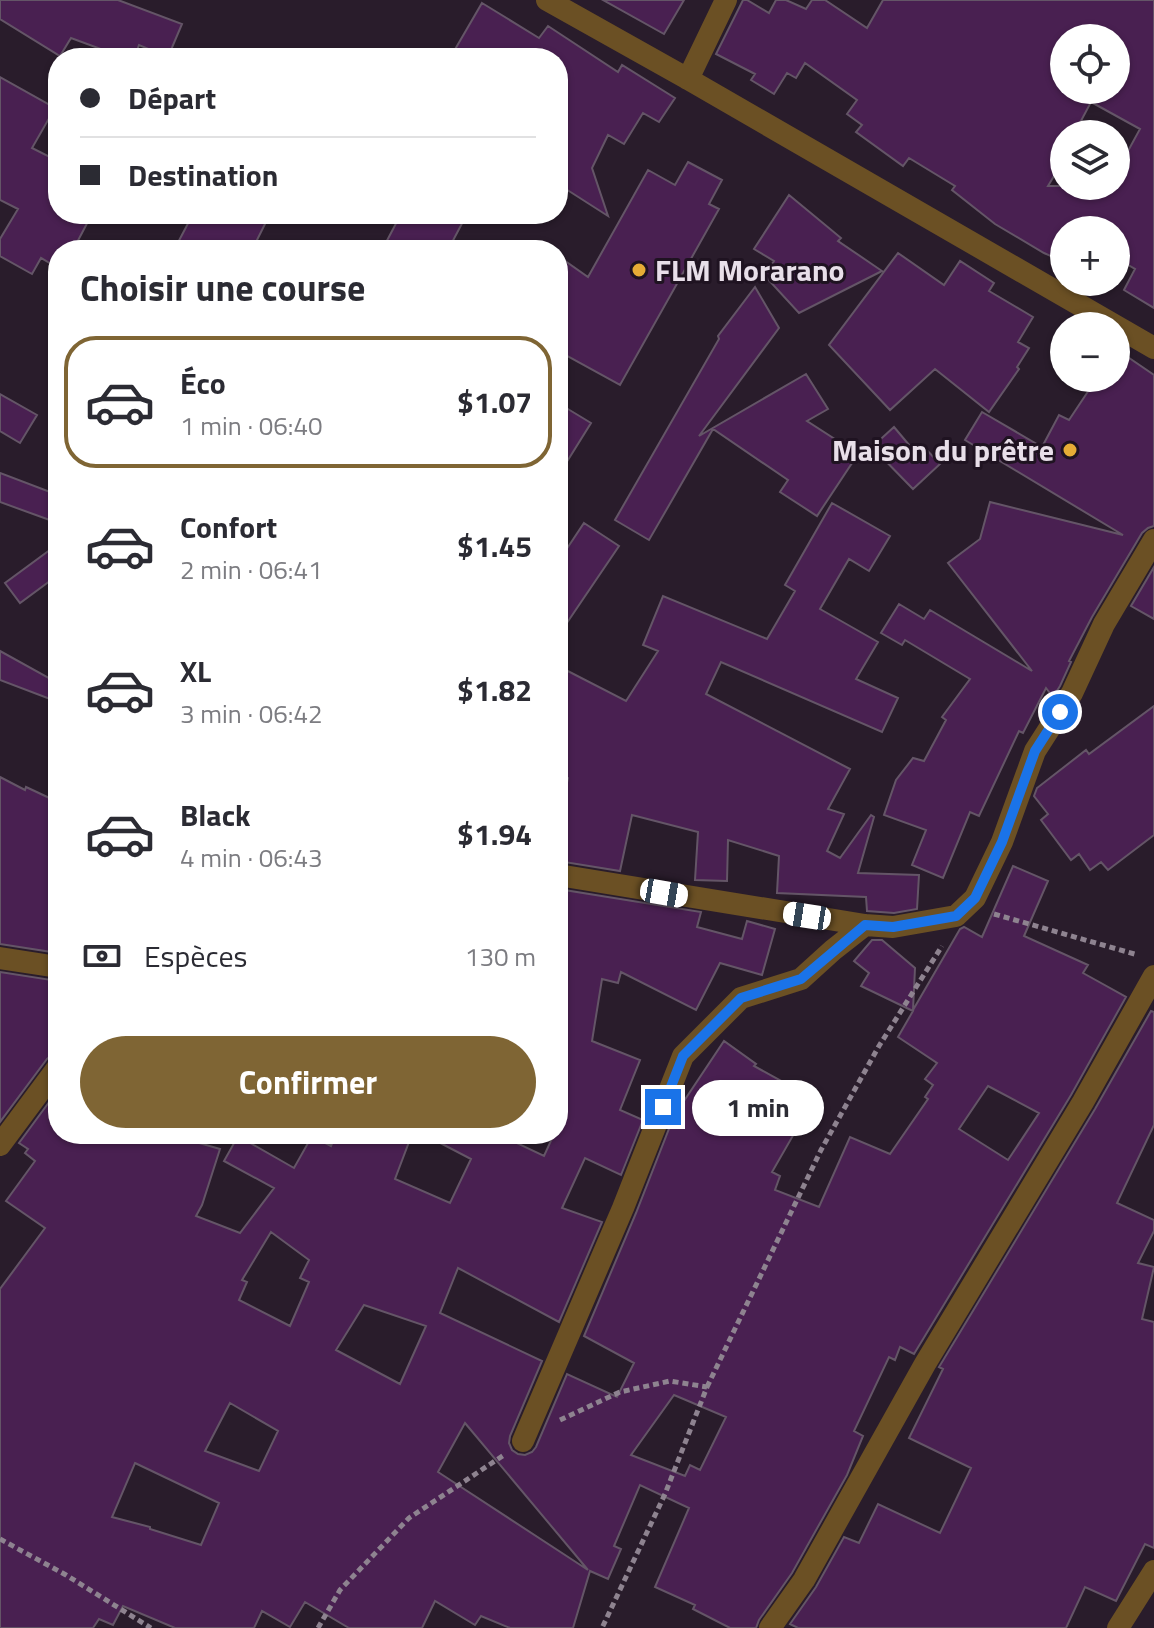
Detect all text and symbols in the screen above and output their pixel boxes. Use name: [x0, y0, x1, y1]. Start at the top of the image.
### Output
map controls: [1050, 24, 1130, 392]
button: locate: [1050, 24, 1130, 104]
text: Départ: [128, 75, 216, 121]
button: layers: [1050, 120, 1130, 200]
text: Destination: [128, 152, 278, 198]
button: +: [1050, 216, 1130, 296]
place label: FLM Morarano: [655, 247, 844, 293]
text: Choisir une course: [80, 260, 365, 315]
marker: FLM Morarano: [630, 261, 648, 279]
button: −: [1050, 312, 1130, 392]
text: Éco: [180, 360, 226, 406]
icon: car: [84, 366, 156, 438]
text: $1.07: [457, 379, 532, 425]
text: 1 min · 06:40: [180, 406, 323, 445]
place label: Maison du prêtre: [832, 427, 1054, 473]
marker: Maison du prêtre: [1061, 441, 1079, 459]
text: Confort: [180, 504, 277, 550]
icon: car: [84, 510, 156, 582]
text: $1.45: [457, 523, 532, 569]
text: 2 min · 06:41: [180, 550, 323, 589]
text: XL: [180, 648, 211, 694]
icon: car: [84, 654, 156, 726]
text: $1.82: [457, 667, 532, 713]
text: 3 min · 06:42: [180, 694, 323, 733]
route start: [1042, 694, 1078, 730]
text: Black: [180, 792, 251, 838]
icon: car: [84, 798, 156, 870]
text: $1.94: [457, 811, 532, 857]
text: 4 min · 06:43: [180, 838, 323, 877]
car: [638, 877, 690, 909]
car: [781, 900, 833, 932]
text: Espèces: [144, 933, 248, 979]
icon: cash: [80, 934, 124, 978]
text: 130 m: [465, 937, 536, 976]
button: Confirmer: [80, 1036, 536, 1128]
callout: 1 min: [691, 1079, 823, 1135]
text: 1 min: [726, 1088, 790, 1127]
route end: [645, 1089, 681, 1125]

